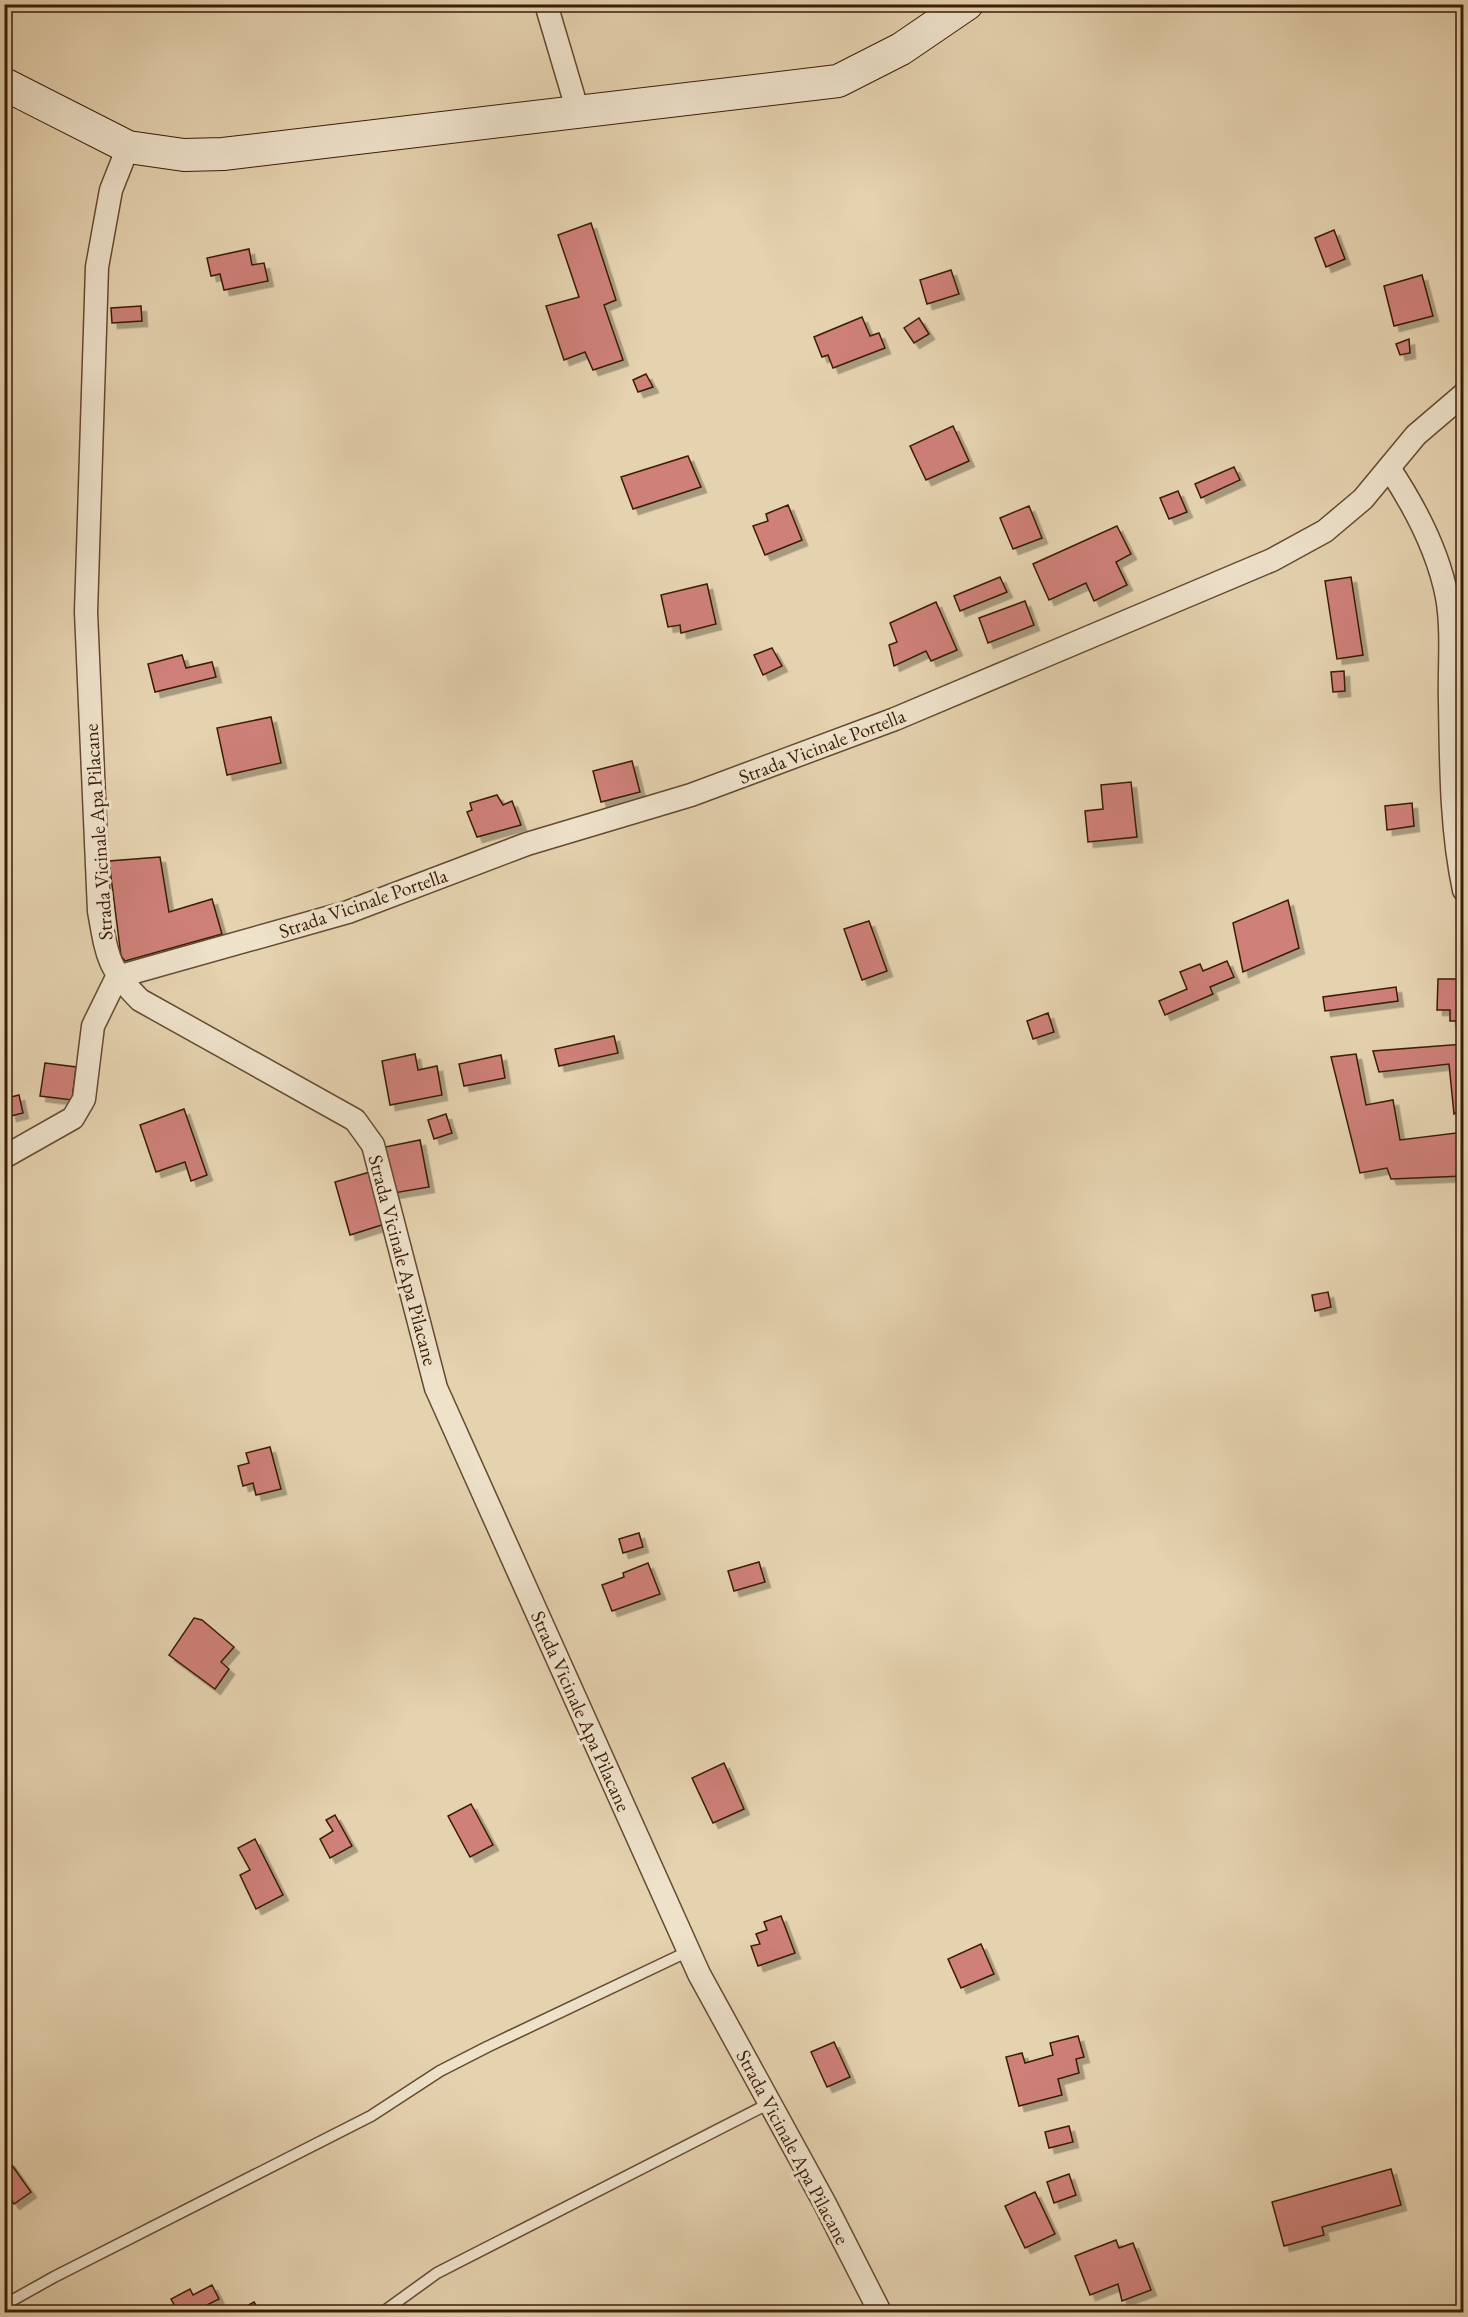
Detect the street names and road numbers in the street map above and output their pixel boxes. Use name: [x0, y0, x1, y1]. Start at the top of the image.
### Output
street label: Strada Vicinale Portella: [735, 702, 909, 790]
street label: Strada Vicinale Apa Pilacane: [77, 723, 119, 941]
street label: Strada Vicinale Portella: [275, 862, 451, 944]
street label: Strada Vicinale Apa Pilacane: [362, 1152, 444, 1368]
street label: Strada Vicinale Apa Pilacane: [525, 1607, 637, 1816]
street label: Strada Vicinale Apa Pilacane: [731, 2045, 856, 2249]

